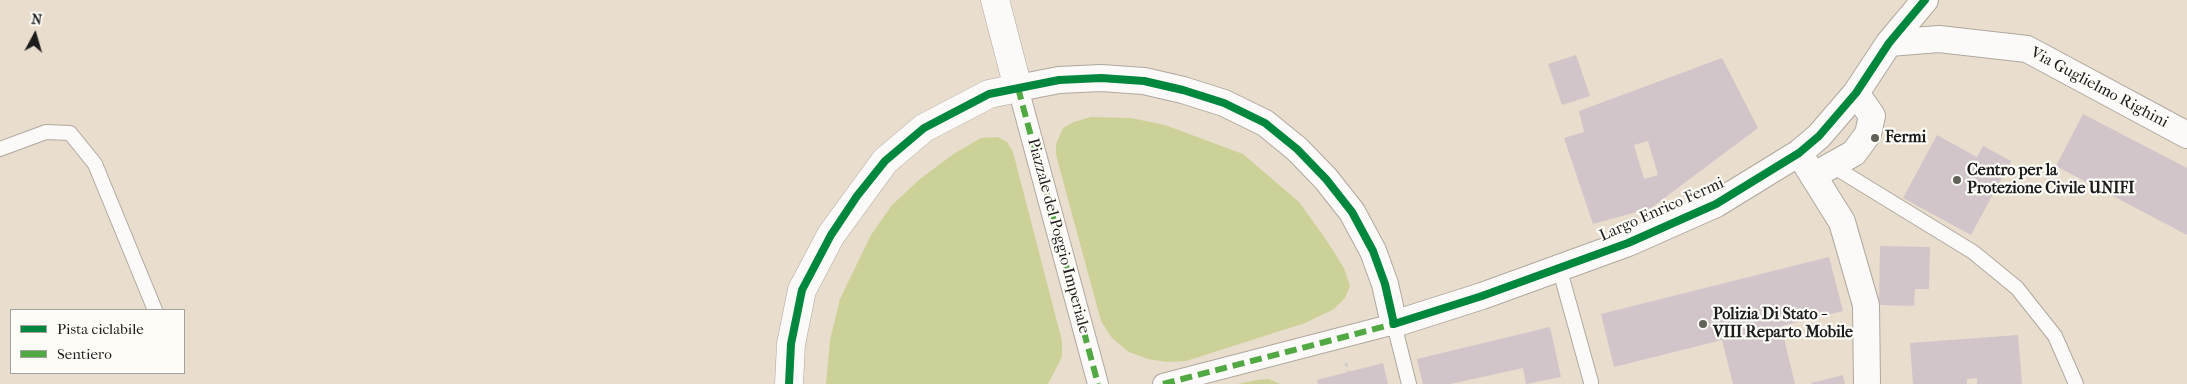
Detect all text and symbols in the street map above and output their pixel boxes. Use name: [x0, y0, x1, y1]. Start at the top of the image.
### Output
north arrow: [10, 10, 60, 60]
text: N: [30, 11, 43, 29]
street label: Via Guglielmo Righini: [2027, 43, 2171, 133]
place label: Fermi: [1885, 128, 1926, 148]
marker: Fermi: [1869, 132, 1881, 144]
street label: Piazzale del Poggio Imperiale: [1023, 136, 1093, 336]
place label: Centro per la Protezione Civile UNIFI: [1967, 161, 2134, 199]
street label: Largo Enrico Fermi: [1597, 174, 1727, 246]
marker: Centro per la Protezione Civile UNIFI: [1951, 174, 1963, 186]
place label: Polizia Di Stato - VIII Reparto Mobile: [1713, 305, 1853, 343]
legend: [10, 309, 185, 374]
marker: Polizia Di Stato - VIII Reparto Mobile: [1697, 318, 1709, 330]
text: Pista ciclabile: [57, 320, 144, 338]
text: Sentiero: [57, 345, 112, 363]

